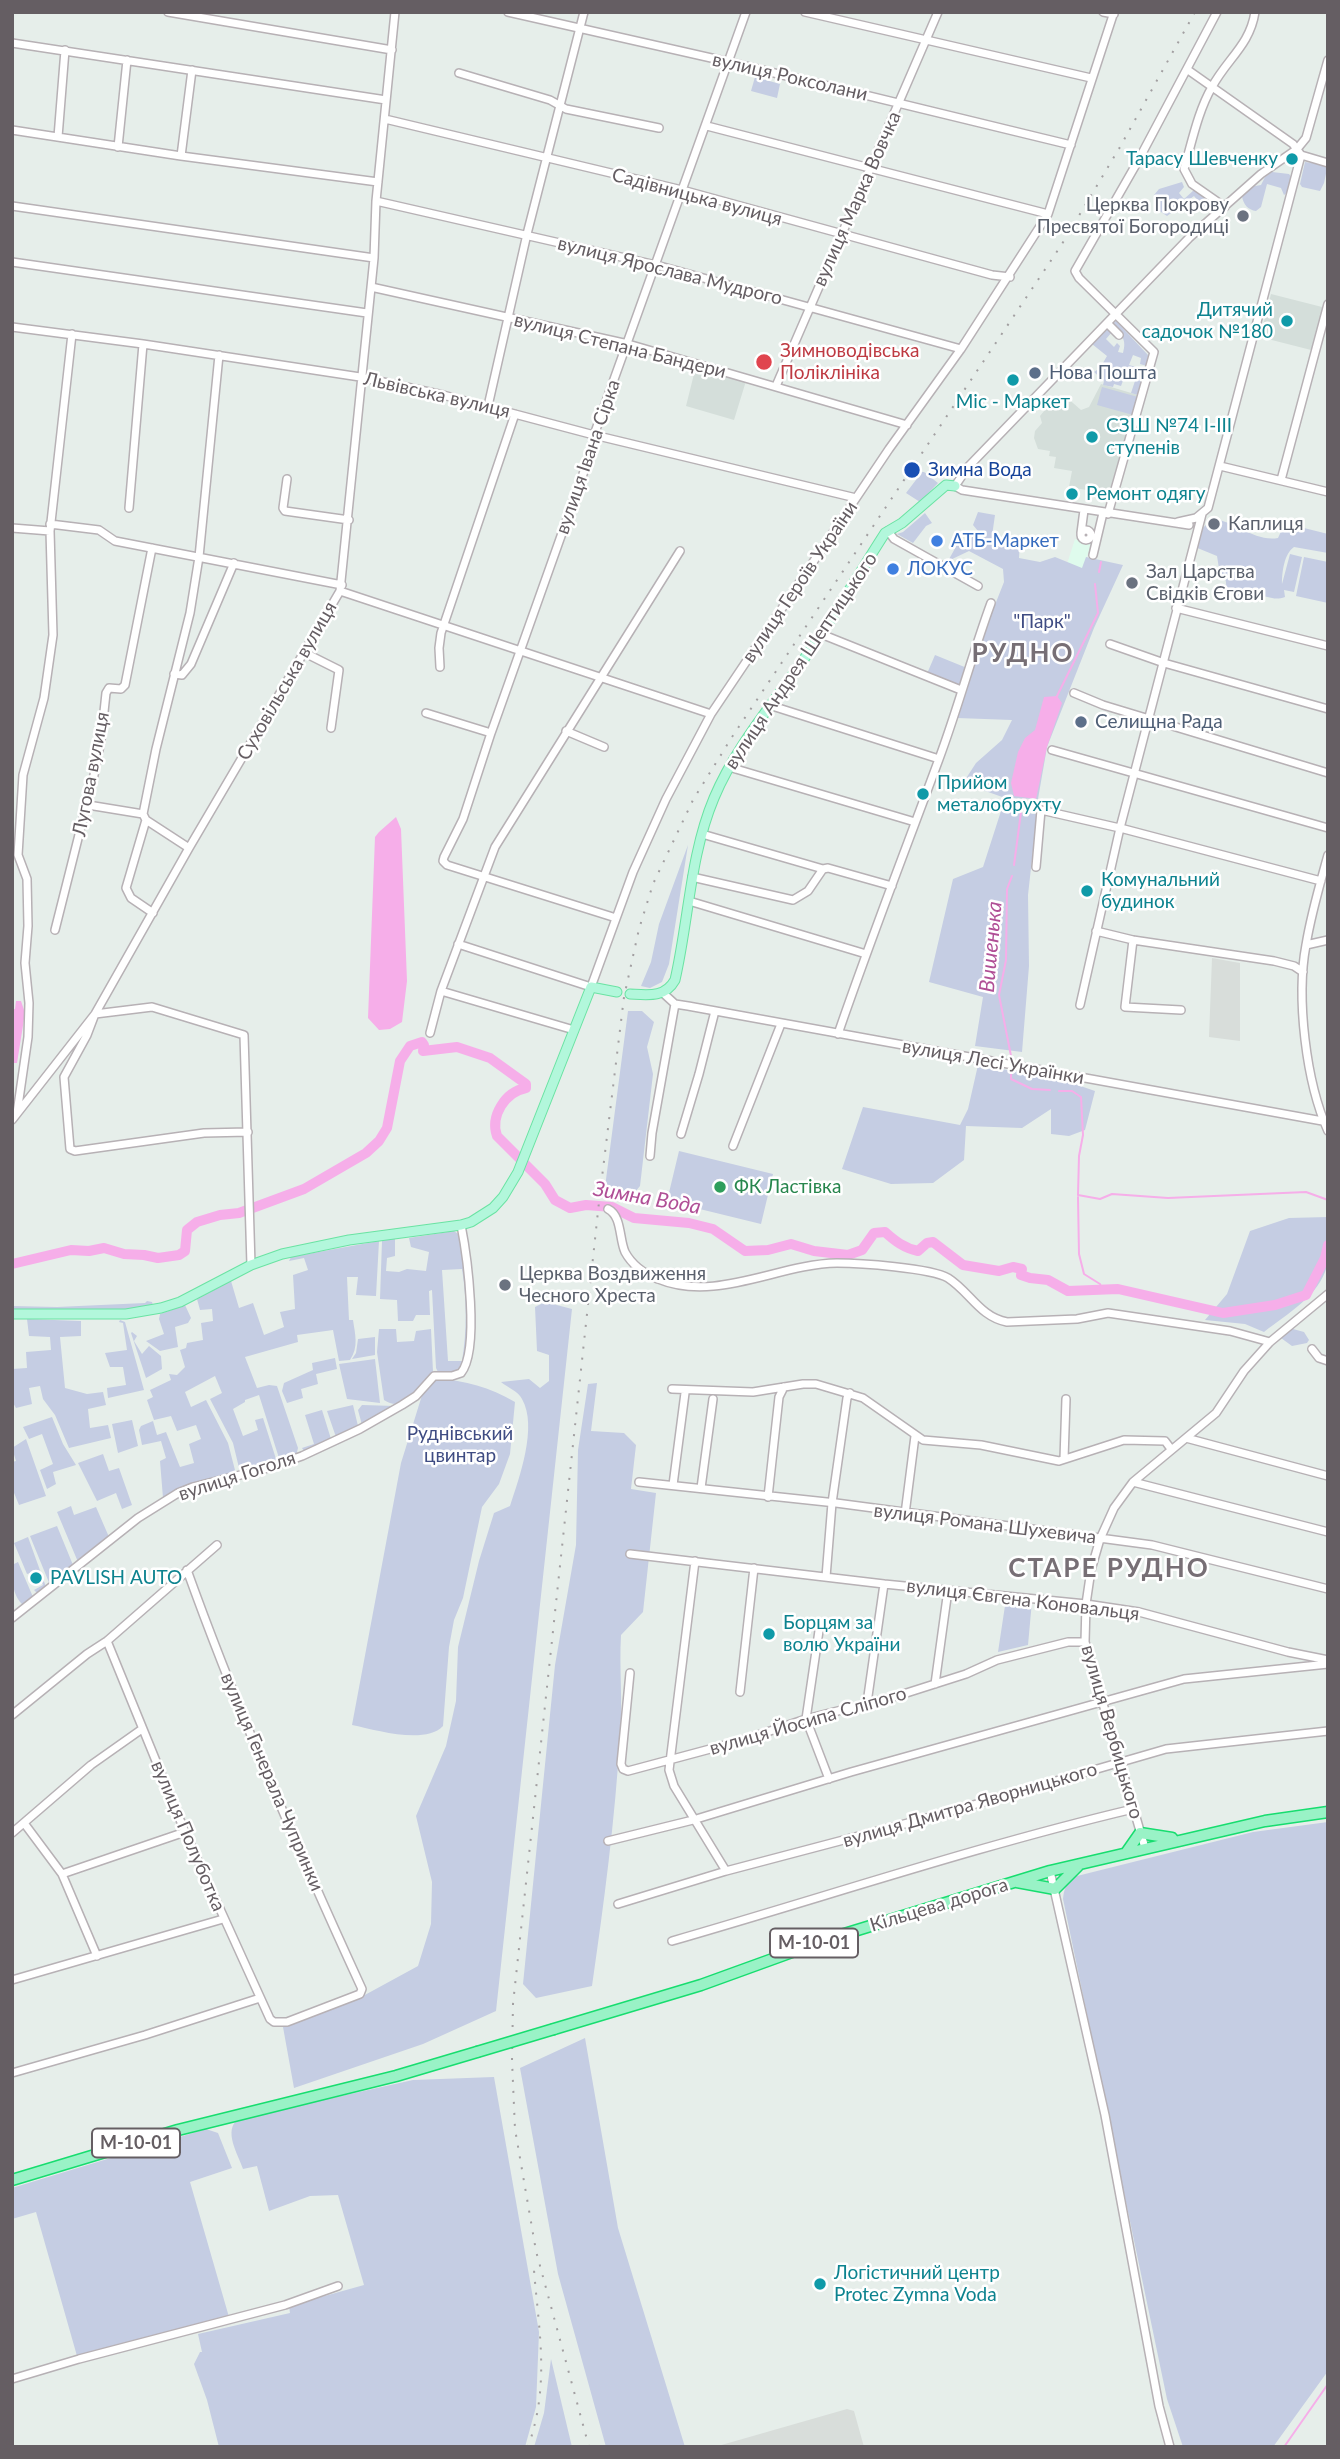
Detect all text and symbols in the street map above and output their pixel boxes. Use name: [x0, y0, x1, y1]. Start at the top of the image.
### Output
street label: вулиця Роксолани: [710, 48, 870, 106]
street label: вулиця Марка Вовчка: [808, 108, 906, 290]
place label: Тарасу Шевченку: [1126, 148, 1278, 170]
marker: Тарасу Шевченку: [1284, 151, 1300, 167]
street label: Садівницька вулиця: [609, 163, 785, 231]
place label: Церква Покрову Пресвятої Богородиці: [1037, 194, 1229, 238]
marker: Церква Покрову Пресвятої Богородиці: [1235, 208, 1251, 224]
street label: вулиця Ярослава Мудрого: [555, 232, 785, 310]
place label: Дитячий садочок №180: [1142, 299, 1273, 343]
street label: вулиця Степана Бандери: [512, 309, 728, 383]
marker: Дитячий садочок №180: [1279, 313, 1295, 329]
place label: Зимноводівська Поліклініка: [780, 340, 920, 384]
marker: Зимноводівська Поліклініка: [754, 352, 774, 372]
place label: Нова Пошта: [1049, 362, 1157, 384]
marker: Нова Пошта: [1027, 365, 1043, 381]
street label: Львівська вулиця: [362, 367, 512, 423]
marker: Міс - Маркет: [1005, 372, 1021, 388]
street label: вулиця Івана Сірка: [551, 377, 625, 537]
place label: Міс - Маркет: [956, 391, 1070, 413]
place label: СЗШ №74 І-ІІІ ступенів: [1106, 415, 1232, 459]
marker: СЗШ №74 І-ІІІ ступенів: [1084, 429, 1100, 445]
place label: Зимна Вода: [928, 459, 1032, 481]
marker: Зимна Вода: [902, 460, 922, 480]
place label: Ремонт одягу: [1086, 483, 1205, 505]
marker: Ремонт одягу: [1064, 486, 1080, 502]
street label: вулиця Героїв України: [737, 497, 863, 667]
place label: Каплиця: [1228, 513, 1304, 535]
marker: Каплиця: [1206, 516, 1222, 532]
place label: АТБ-Маркет: [951, 530, 1059, 552]
marker: АТБ-Маркет: [929, 533, 945, 549]
street label: вулиця Андрея Шептицького: [720, 548, 882, 774]
place label: ЛОКУС: [907, 558, 973, 580]
marker: ЛОКУС: [885, 561, 901, 577]
place label: Зал Царства Свідків Єгови: [1146, 561, 1264, 605]
marker: Зал Царства Свідків Єгови: [1124, 575, 1140, 591]
street label: Суховільська вулиця: [232, 598, 342, 764]
park label: "Парк": [1013, 611, 1071, 633]
district label: РУДНО: [972, 638, 1074, 670]
street label: Лугова вулиця: [68, 710, 114, 838]
place label: Селищна Рада: [1095, 711, 1223, 733]
marker: Селищна Рада: [1073, 714, 1089, 730]
place label: Прийом металобрухту: [937, 772, 1061, 816]
marker: Прийом металобрухту: [915, 786, 931, 802]
place label: Комунальний будинок: [1101, 869, 1220, 913]
marker: Комунальний будинок: [1079, 883, 1095, 899]
water label: Вишенька: [974, 900, 1008, 994]
street label: вулиця Лесі Українки: [900, 1035, 1086, 1089]
water label: Зимна Вода: [591, 1176, 703, 1220]
place label: ФК Ластівка: [734, 1176, 841, 1198]
marker: ФК Ластівка: [712, 1179, 728, 1195]
place label: Церква Воздвиження Чесного Хреста: [519, 1263, 706, 1307]
marker: Церква Воздвиження Чесного Хреста: [497, 1277, 513, 1293]
park label: Руднівський цвинтар: [407, 1423, 513, 1467]
street label: вулиця Гоголя: [175, 1446, 299, 1506]
street label: вулиця Романа Шухевича: [872, 1499, 1098, 1549]
district label: СТАРЕ РУДНО: [1010, 1553, 1208, 1585]
place label: PAVLISH AUTO: [50, 1567, 182, 1589]
marker: PAVLISH AUTO: [28, 1570, 44, 1586]
street label: вулиця Євгена Коновальця: [905, 1574, 1141, 1626]
place label: Борцям за волю України: [783, 1612, 900, 1656]
marker: Борцям за волю України: [761, 1626, 777, 1642]
street label: вулиця Вербицького: [1076, 1642, 1148, 1822]
street label: вулиця Генерала Чупринки: [216, 1669, 328, 1895]
street label: вулиця Йосипа Сліпого: [707, 1682, 909, 1760]
street label: вулиця Полуботка: [146, 1757, 230, 1915]
street label: вулиця Дмитра Яворницького: [840, 1758, 1100, 1852]
street label: Кільцева дорога: [867, 1873, 1011, 1937]
road number: М-10-01: [770, 1928, 858, 1957]
road number: М-10-01: [92, 2129, 180, 2158]
place label: Логістичний центр Protec Zymna Voda: [834, 2262, 1000, 2306]
marker: Логістичний центр Protec Zymna Voda: [812, 2276, 828, 2292]

